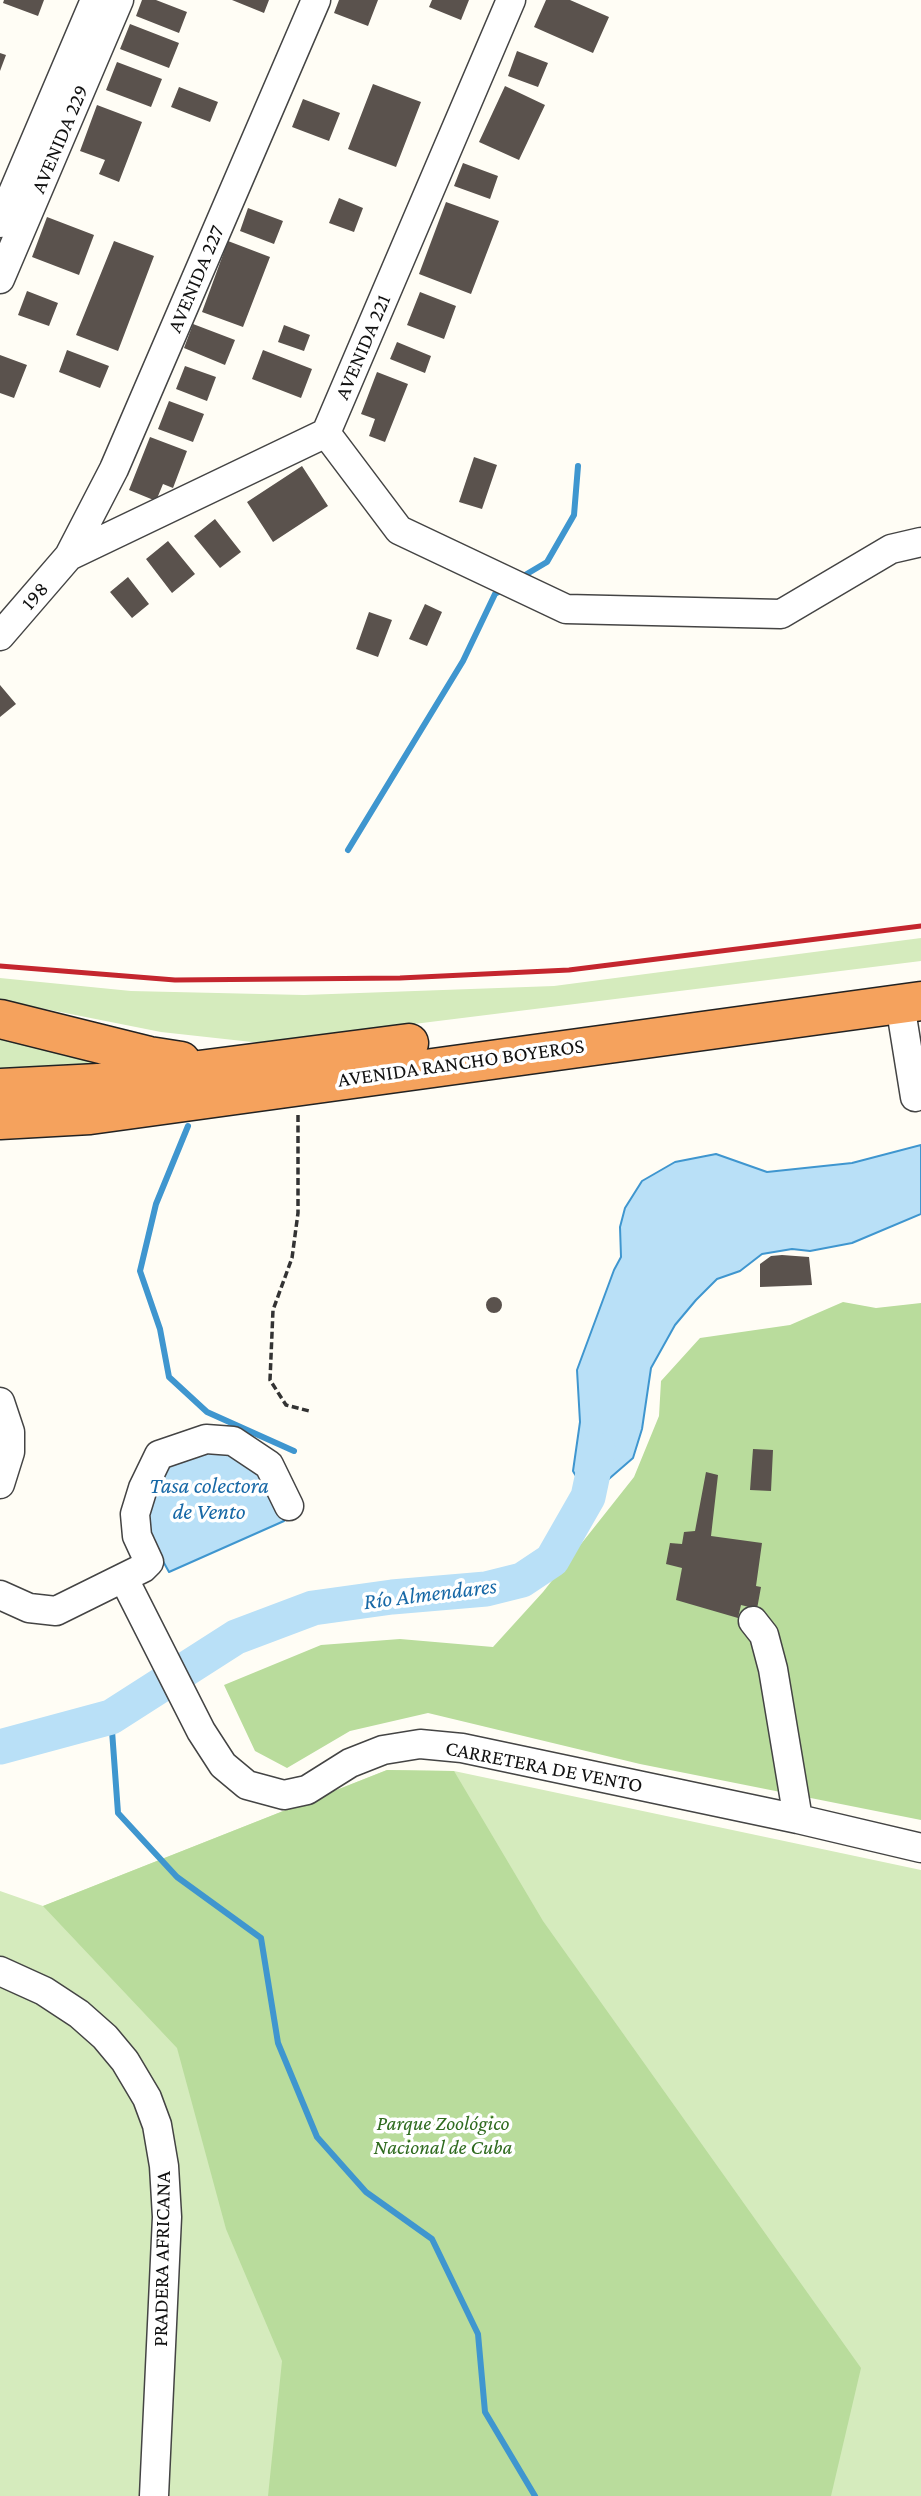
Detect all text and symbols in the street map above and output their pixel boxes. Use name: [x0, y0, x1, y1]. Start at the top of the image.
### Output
street label: AVENIDA 229: [26, 81, 94, 197]
street label: AVENIDA 227: [162, 222, 230, 336]
street label: AVENIDA 221: [330, 291, 396, 403]
street label: 198: [16, 577, 54, 615]
street label: AVENIDA RANCHO BOYEROS: [336, 1033, 586, 1093]
water label: Tasa colectora de Vento: [149, 1472, 269, 1526]
water label: Río Almendares: [362, 1572, 498, 1616]
street label: CARRETERA DE VENTO: [443, 1736, 645, 1798]
park label: Parque Zoológico Nacional de Cuba: [374, 2111, 512, 2161]
street label: PRADERA AFRICANA: [148, 2171, 176, 2347]

